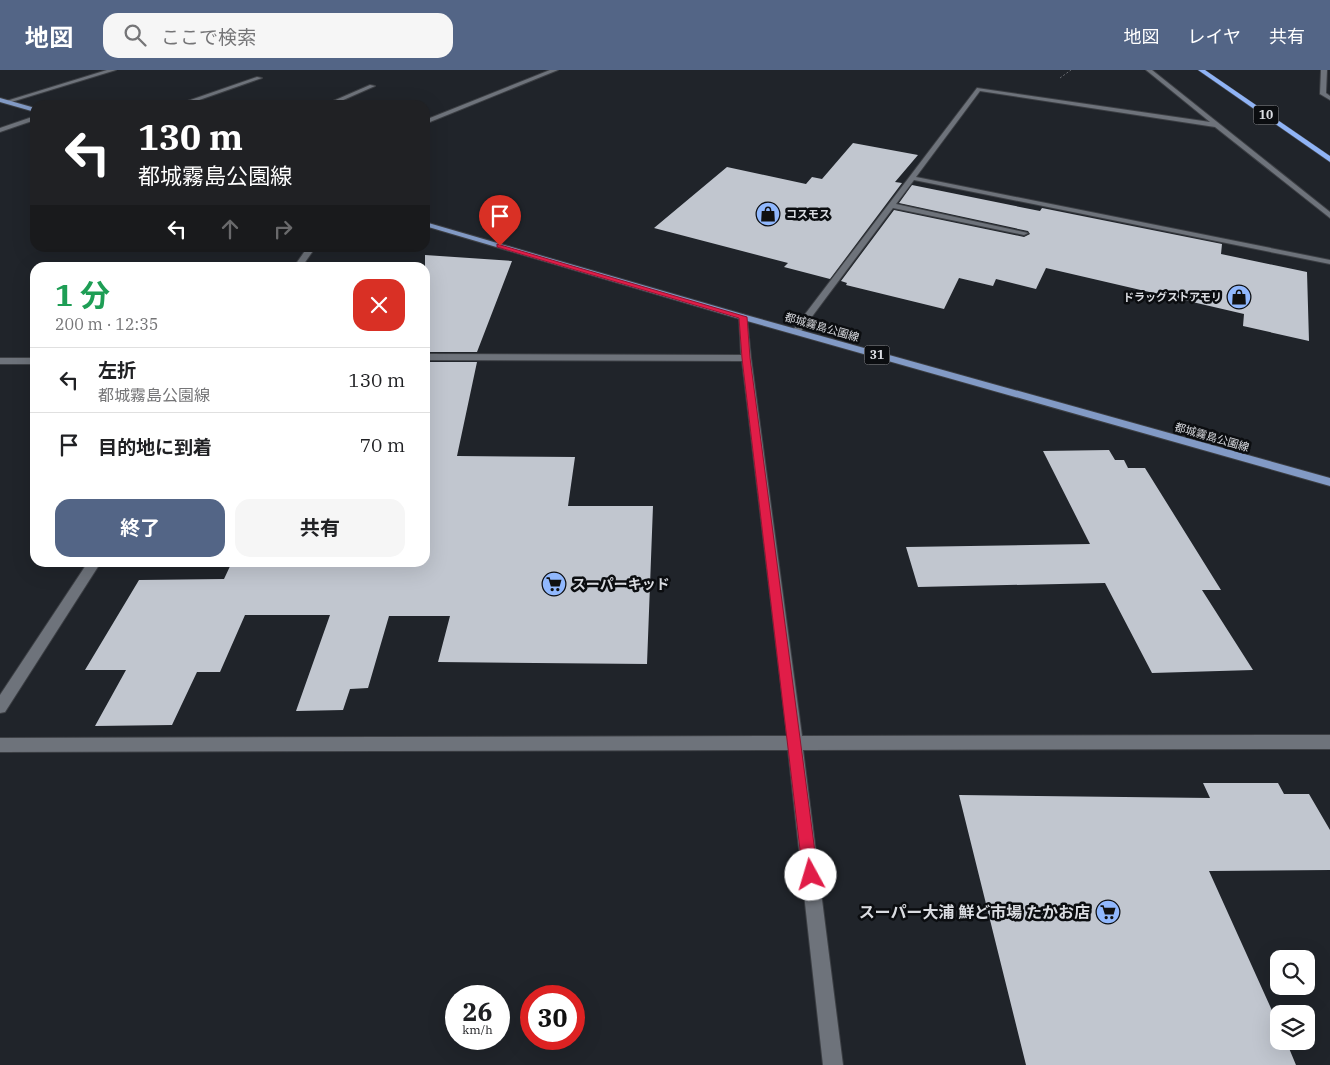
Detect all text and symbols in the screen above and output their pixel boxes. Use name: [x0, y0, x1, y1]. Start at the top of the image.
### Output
search box: [103, 13, 453, 58]
text: 地図: [25, 21, 73, 53]
icon: search: [121, 21, 149, 49]
text: ここで検索: [161, 25, 256, 49]
text: 地図: [1124, 25, 1160, 48]
text: レイヤ: [1188, 25, 1241, 48]
text: 共有: [1269, 25, 1305, 48]
road number: 10: [1254, 106, 1278, 124]
text: 130 m: [138, 114, 243, 160]
icon: left: [55, 120, 120, 185]
text: 都城霧島公園線: [138, 161, 292, 190]
pin: [479, 195, 521, 246]
shop icon: コスモス: [755, 201, 781, 227]
icon: arrive: [486, 202, 514, 230]
place label: コスモス: [786, 207, 830, 221]
icon: left: [163, 215, 191, 243]
icon: ahead: [216, 215, 244, 243]
icon: right: [269, 215, 297, 243]
text: 1 分: [55, 275, 110, 314]
button: close: [353, 279, 405, 331]
shop icon: ドラッグストアモリ: [1226, 284, 1252, 310]
place label: ドラッグストアモリ: [1123, 290, 1222, 304]
street label: 都城霧島公園線: [783, 310, 861, 344]
text: 200 m · 12:35: [55, 314, 158, 334]
road number: 31: [864, 346, 890, 364]
text: 左折: [98, 358, 136, 382]
icon: left: [55, 366, 83, 394]
text: 130 m: [348, 368, 405, 392]
text: 都城霧島公園線: [98, 385, 210, 405]
street label: 都城霧島公園線: [1173, 420, 1251, 454]
icon: arrive: [55, 431, 83, 459]
text: 70 m: [360, 433, 405, 457]
text: 目的地に到着: [98, 435, 212, 459]
button: 終了: [55, 499, 225, 557]
button: 共有: [235, 499, 405, 557]
supermarket icon: スーパーキッド: [541, 571, 567, 597]
place label: スーパーキッド: [572, 575, 670, 593]
position arrow: [784, 848, 836, 900]
supermarket icon: スーパー大浦 鮮ど市場 たかお店: [1095, 899, 1121, 925]
place label: スーパー大浦 鮮ど市場 たかお店: [859, 902, 1090, 922]
map controls: [1270, 950, 1315, 1050]
button: search: [1270, 950, 1315, 995]
speed limit sign: 30: [520, 985, 585, 1050]
text: 26: [462, 995, 493, 1028]
button: layers: [1270, 1005, 1315, 1050]
text: km/h: [462, 1022, 493, 1037]

